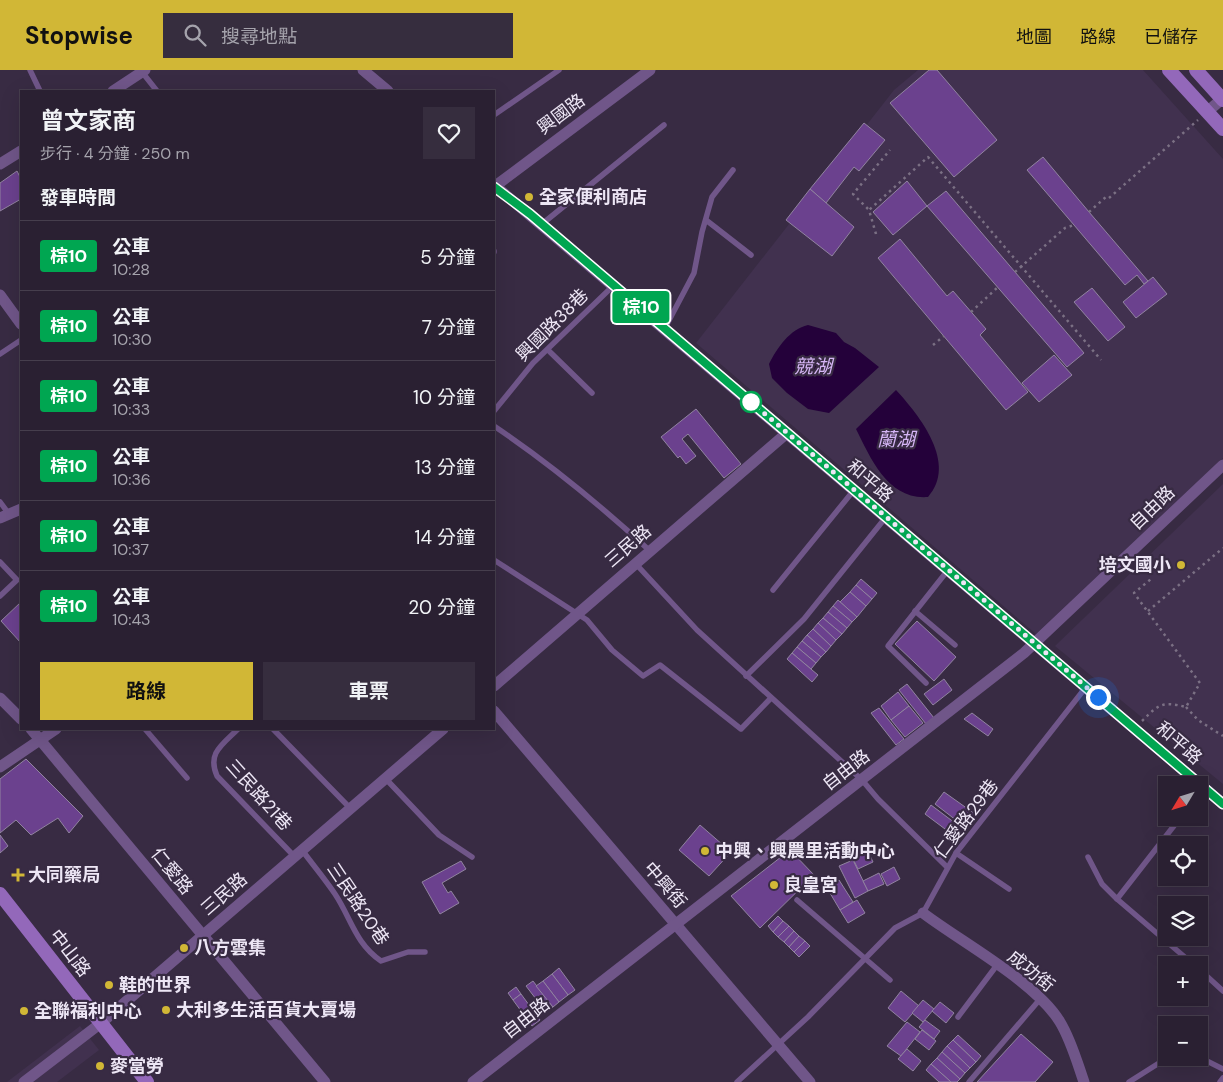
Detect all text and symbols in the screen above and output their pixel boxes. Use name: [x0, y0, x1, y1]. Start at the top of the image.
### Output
search box: [163, 13, 513, 58]
text: Stopwise: [25, 20, 133, 51]
icon: search: [181, 21, 209, 49]
text: 搜尋地點: [221, 24, 297, 49]
text: 地圖: [1016, 25, 1052, 49]
text: 路線: [1080, 25, 1116, 49]
text: 已儲存: [1144, 25, 1198, 49]
street label: 興國路: [532, 88, 590, 140]
text: 曾文家商: [40, 105, 136, 136]
button: heart: [423, 107, 475, 159]
text: 步行 · 4 分鐘 · 250 m: [40, 143, 190, 164]
text: 發車時間: [40, 185, 116, 210]
place label: 全家便利商店: [539, 185, 647, 209]
marker: 全家便利商店: [523, 191, 535, 203]
text: 公車: [112, 234, 150, 259]
text: 棕10: [50, 244, 87, 268]
text: 5 分鐘: [420, 245, 475, 270]
text: 10:28: [112, 259, 150, 280]
street label: 興國路38巷: [510, 283, 594, 367]
line badge: 棕10: [612, 291, 670, 323]
text: 棕10: [622, 295, 660, 319]
text: 公車: [112, 304, 150, 329]
text: 棕10: [50, 314, 87, 338]
text: 7 分鐘: [422, 315, 475, 340]
text: 10:30: [112, 329, 152, 350]
water label: 競湖: [794, 354, 835, 379]
text: 公車: [112, 374, 150, 399]
text: 棕10: [50, 384, 87, 408]
text: 10 分鐘: [413, 385, 475, 410]
unlabelled marker: [740, 391, 762, 413]
text: 10:33: [112, 399, 150, 420]
water label: 蘭湖: [877, 427, 918, 452]
text: 公車: [112, 444, 150, 469]
text: 棕10: [50, 454, 87, 478]
street label: 和平路: [842, 454, 898, 508]
text: 13 分鐘: [415, 455, 475, 480]
text: 10:36: [112, 469, 151, 490]
street label: 自由路: [1124, 481, 1180, 535]
text: 公車: [112, 514, 150, 539]
street label: 三民路: [600, 519, 656, 573]
text: 棕10: [50, 524, 87, 548]
text: 14 分鐘: [414, 525, 475, 550]
text: 10:37: [112, 539, 149, 560]
place label: 培文國小: [1099, 553, 1171, 577]
marker: 培文國小: [1175, 559, 1187, 571]
text: 公車: [112, 584, 150, 609]
text: 棕10: [50, 594, 87, 618]
text: 20 分鐘: [408, 595, 475, 620]
text: 10:43: [112, 609, 151, 630]
button: 路線: [40, 662, 253, 720]
button: 車票: [263, 662, 475, 720]
your location: [1086, 685, 1111, 710]
street label: 和平路: [1151, 716, 1207, 770]
street label: 自由路: [817, 744, 875, 796]
street label: 三民路21巷: [221, 754, 297, 836]
street label: 仁愛路29巷: [928, 774, 1004, 864]
north arrow: [1158, 776, 1208, 826]
map controls: [1158, 776, 1208, 1066]
button: locate: [1158, 836, 1208, 886]
place label: 中興、興農里活動中心: [715, 839, 895, 863]
street label: 仁愛路: [146, 842, 198, 900]
marker: 中興、興農里活動中心: [699, 845, 711, 857]
street label: 中興街: [638, 857, 692, 913]
street label: 三民路20巷: [322, 858, 394, 950]
place label: 大同藥局: [28, 863, 100, 887]
street label: 三民路: [196, 867, 252, 921]
marker: 大同藥局: [12, 869, 24, 881]
place label: 良皇宮: [784, 873, 838, 897]
marker: 良皇宮: [768, 879, 780, 891]
button: layers: [1158, 896, 1208, 946]
street label: 中山路: [44, 924, 96, 982]
place label: 八方雲集: [194, 936, 266, 960]
marker: 八方雲集: [178, 942, 190, 954]
street label: 成功街: [1002, 945, 1060, 997]
button: +: [1158, 956, 1208, 1006]
place label: 鞋的世界: [119, 973, 191, 997]
marker: 鞋的世界: [103, 979, 115, 991]
street label: 自由路: [497, 992, 555, 1044]
place label: 大利多生活百貨大賣場: [176, 998, 356, 1022]
place label: 全聯福利中心: [34, 999, 142, 1023]
marker: 大利多生活百貨大賣場: [160, 1004, 172, 1016]
marker: 全聯福利中心: [18, 1005, 30, 1017]
button: −: [1158, 1016, 1208, 1066]
place label: 麥當勞: [110, 1054, 164, 1078]
marker: 麥當勞: [94, 1060, 106, 1072]

